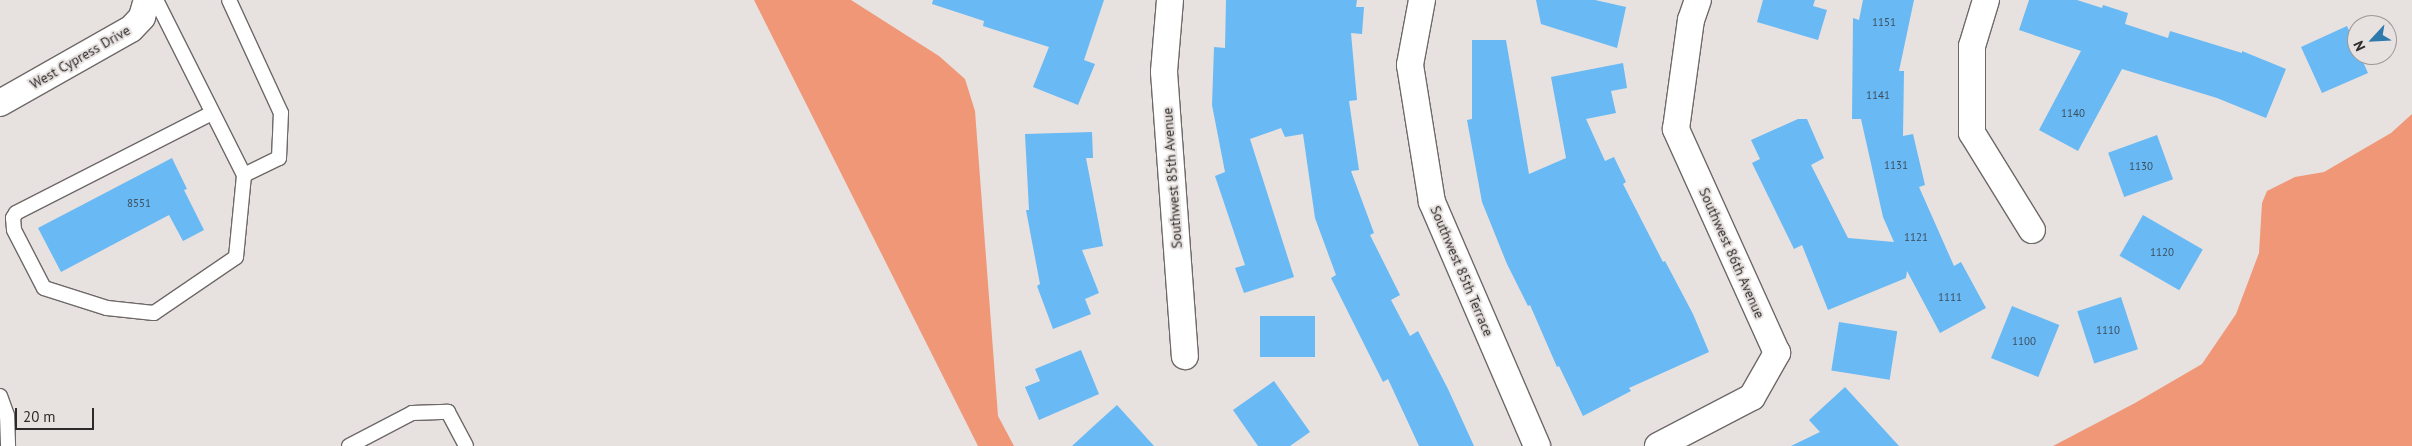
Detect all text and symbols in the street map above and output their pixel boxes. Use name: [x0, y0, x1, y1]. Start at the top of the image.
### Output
house number: 1151: [1872, 15, 1896, 29]
north arrow: [2347, 15, 2397, 65]
street label: West Cypress Drive: [27, 22, 133, 92]
text: N: [2349, 38, 2369, 54]
house number: 1141: [1866, 88, 1890, 102]
house number: 1140: [2061, 106, 2085, 120]
street label: Southwest 85th Avenue: [1159, 107, 1185, 249]
house number: 1131: [1884, 158, 1908, 172]
house number: 1130: [2129, 159, 2153, 173]
street label: Southwest 86th Avenue: [1696, 185, 1768, 321]
house number: 8551: [127, 196, 151, 210]
street label: Southwest 85th Terrace: [1427, 203, 1497, 339]
house number: 1121: [1904, 230, 1928, 244]
house number: 1120: [2150, 245, 2174, 259]
house number: 1111: [1938, 290, 1962, 304]
house number: 1110: [2096, 323, 2120, 337]
house number: 1100: [2012, 334, 2036, 348]
scale bar: [18, 398, 96, 430]
text: 20 m: [23, 407, 56, 426]

